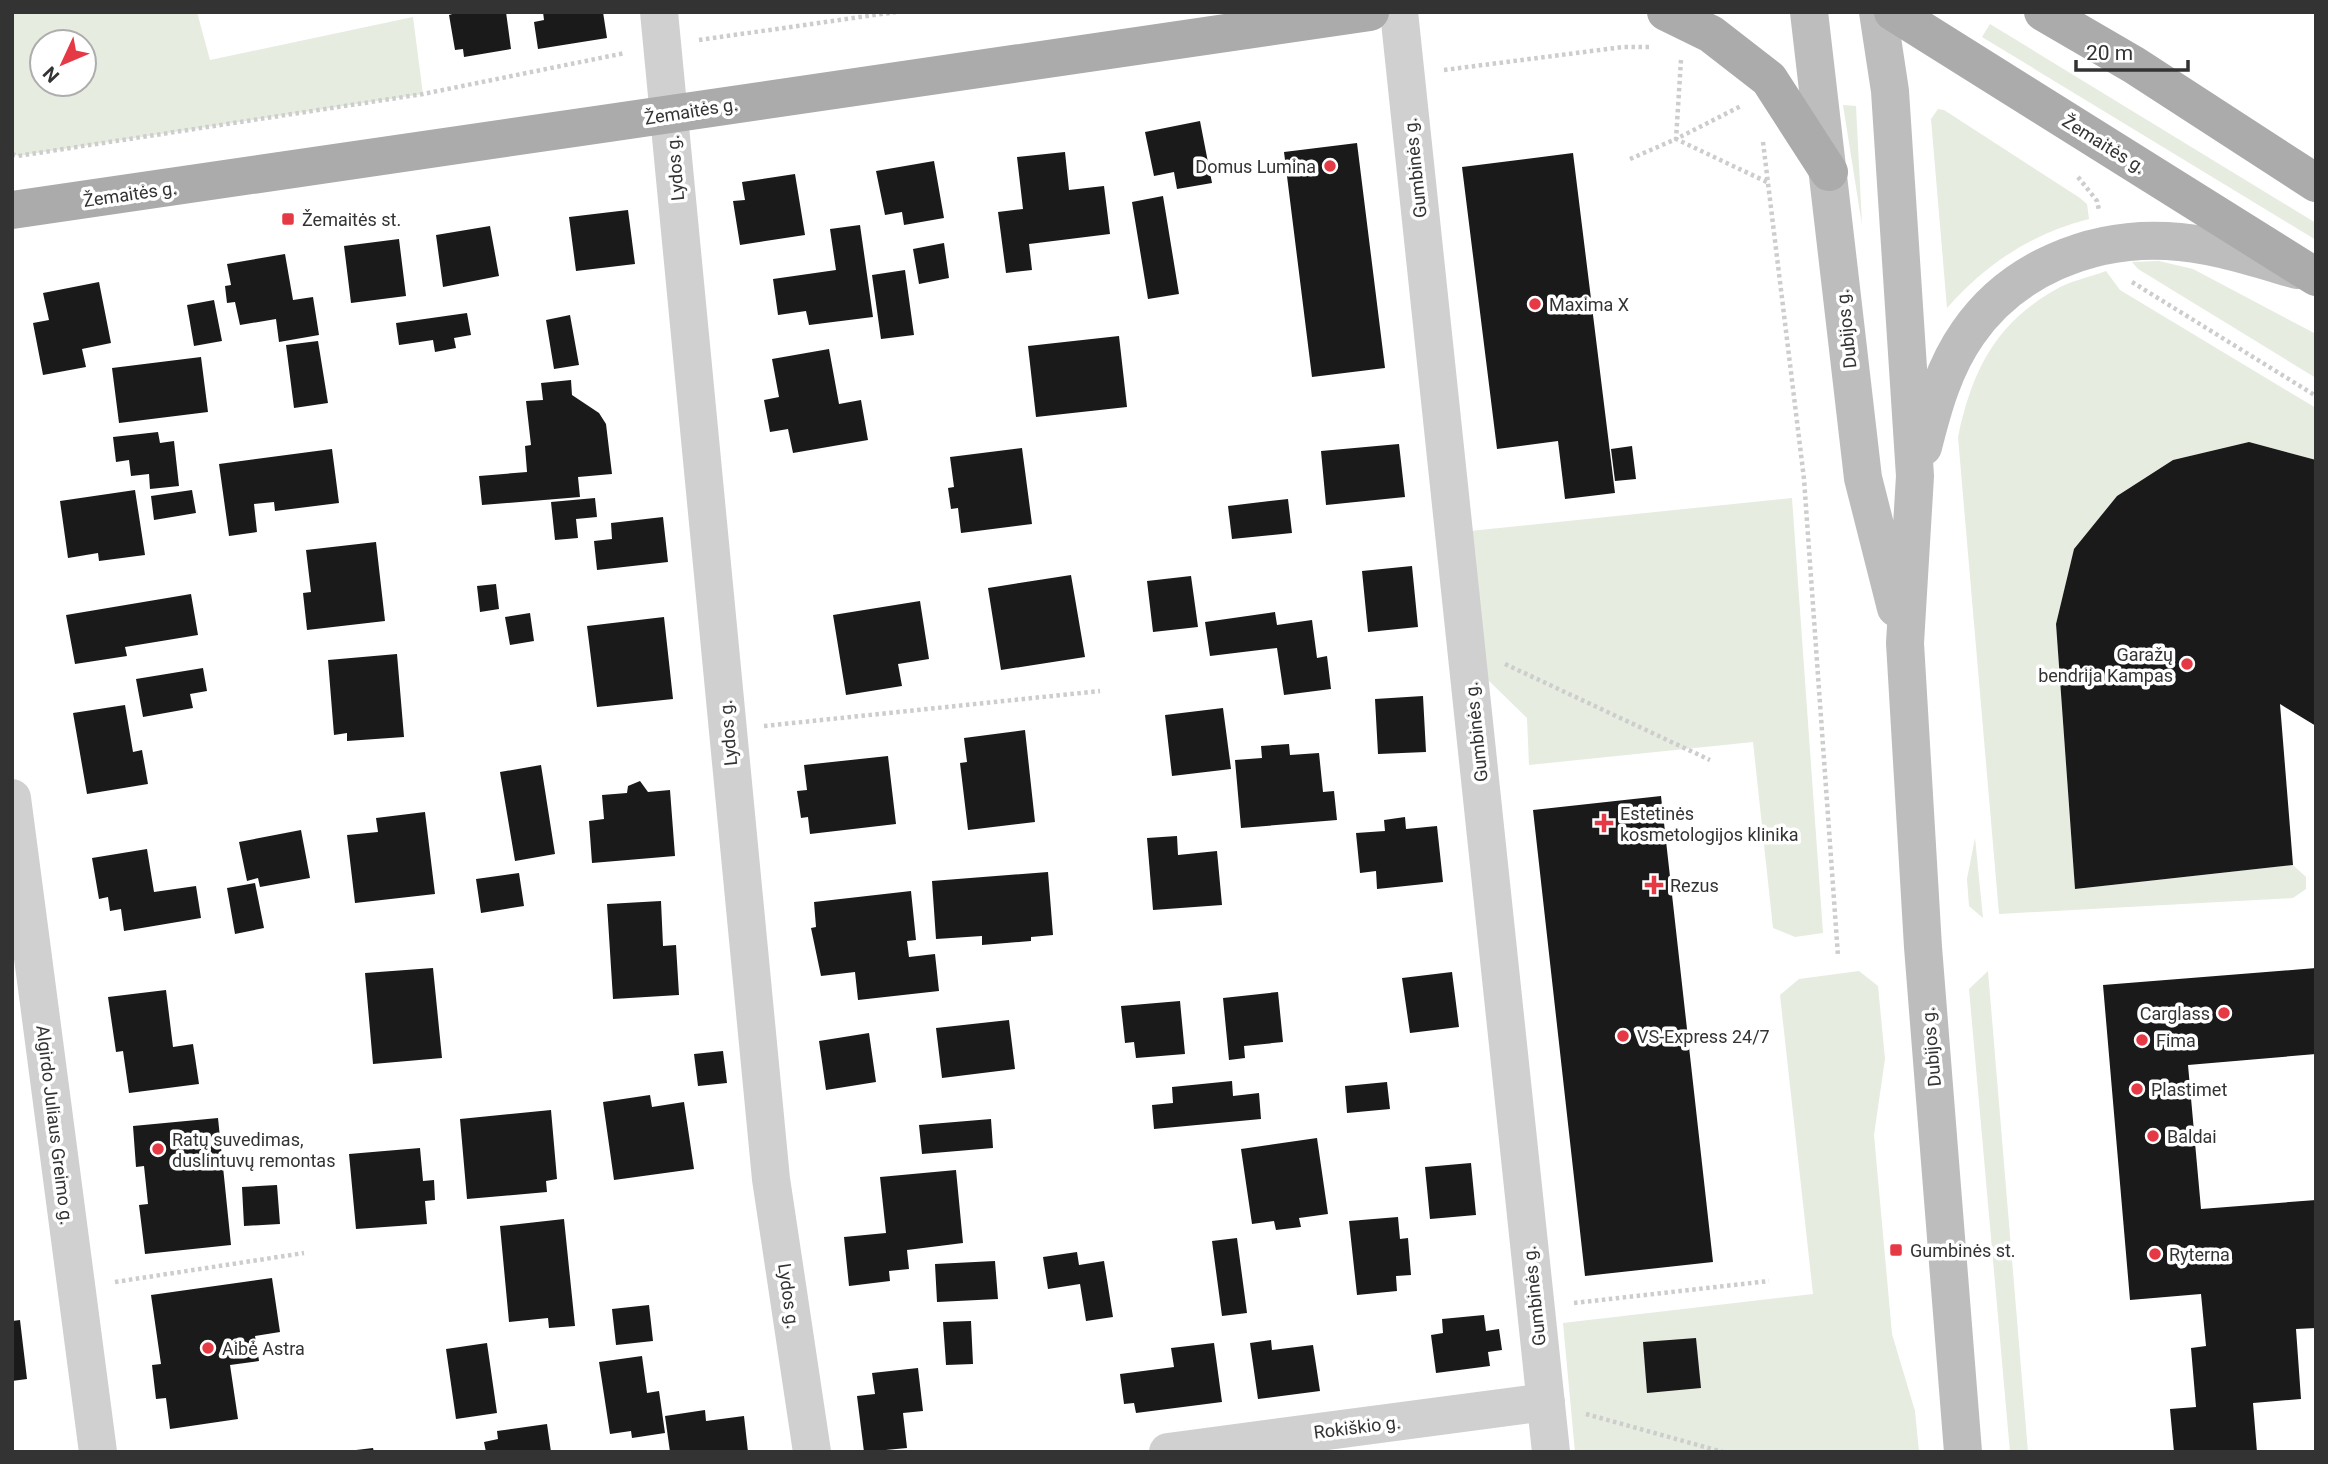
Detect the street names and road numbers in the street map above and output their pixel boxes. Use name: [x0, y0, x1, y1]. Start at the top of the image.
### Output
street label: Žemaitės g.: [643, 93, 739, 129]
street label: Žemaitės g.: [2059, 110, 2149, 178]
street label: Gumbinės g.: [1399, 117, 1431, 219]
street label: Lydos g.: [662, 134, 688, 202]
street label: Žemaitės g.: [82, 177, 178, 211]
street label: Dubijos g.: [1831, 288, 1861, 370]
street label: Gumbinės g.: [1460, 681, 1492, 783]
street label: Lydos g.: [715, 699, 741, 767]
street label: Dubijos g.: [1917, 1007, 1945, 1087]
street label: Algirdo Juliaus Greimo g.: [32, 1024, 78, 1226]
street label: Gumbinės g.: [1518, 1245, 1550, 1347]
street label: Lydos g.: [774, 1262, 804, 1330]
street label: Rokiškio g.: [1312, 1411, 1402, 1443]

